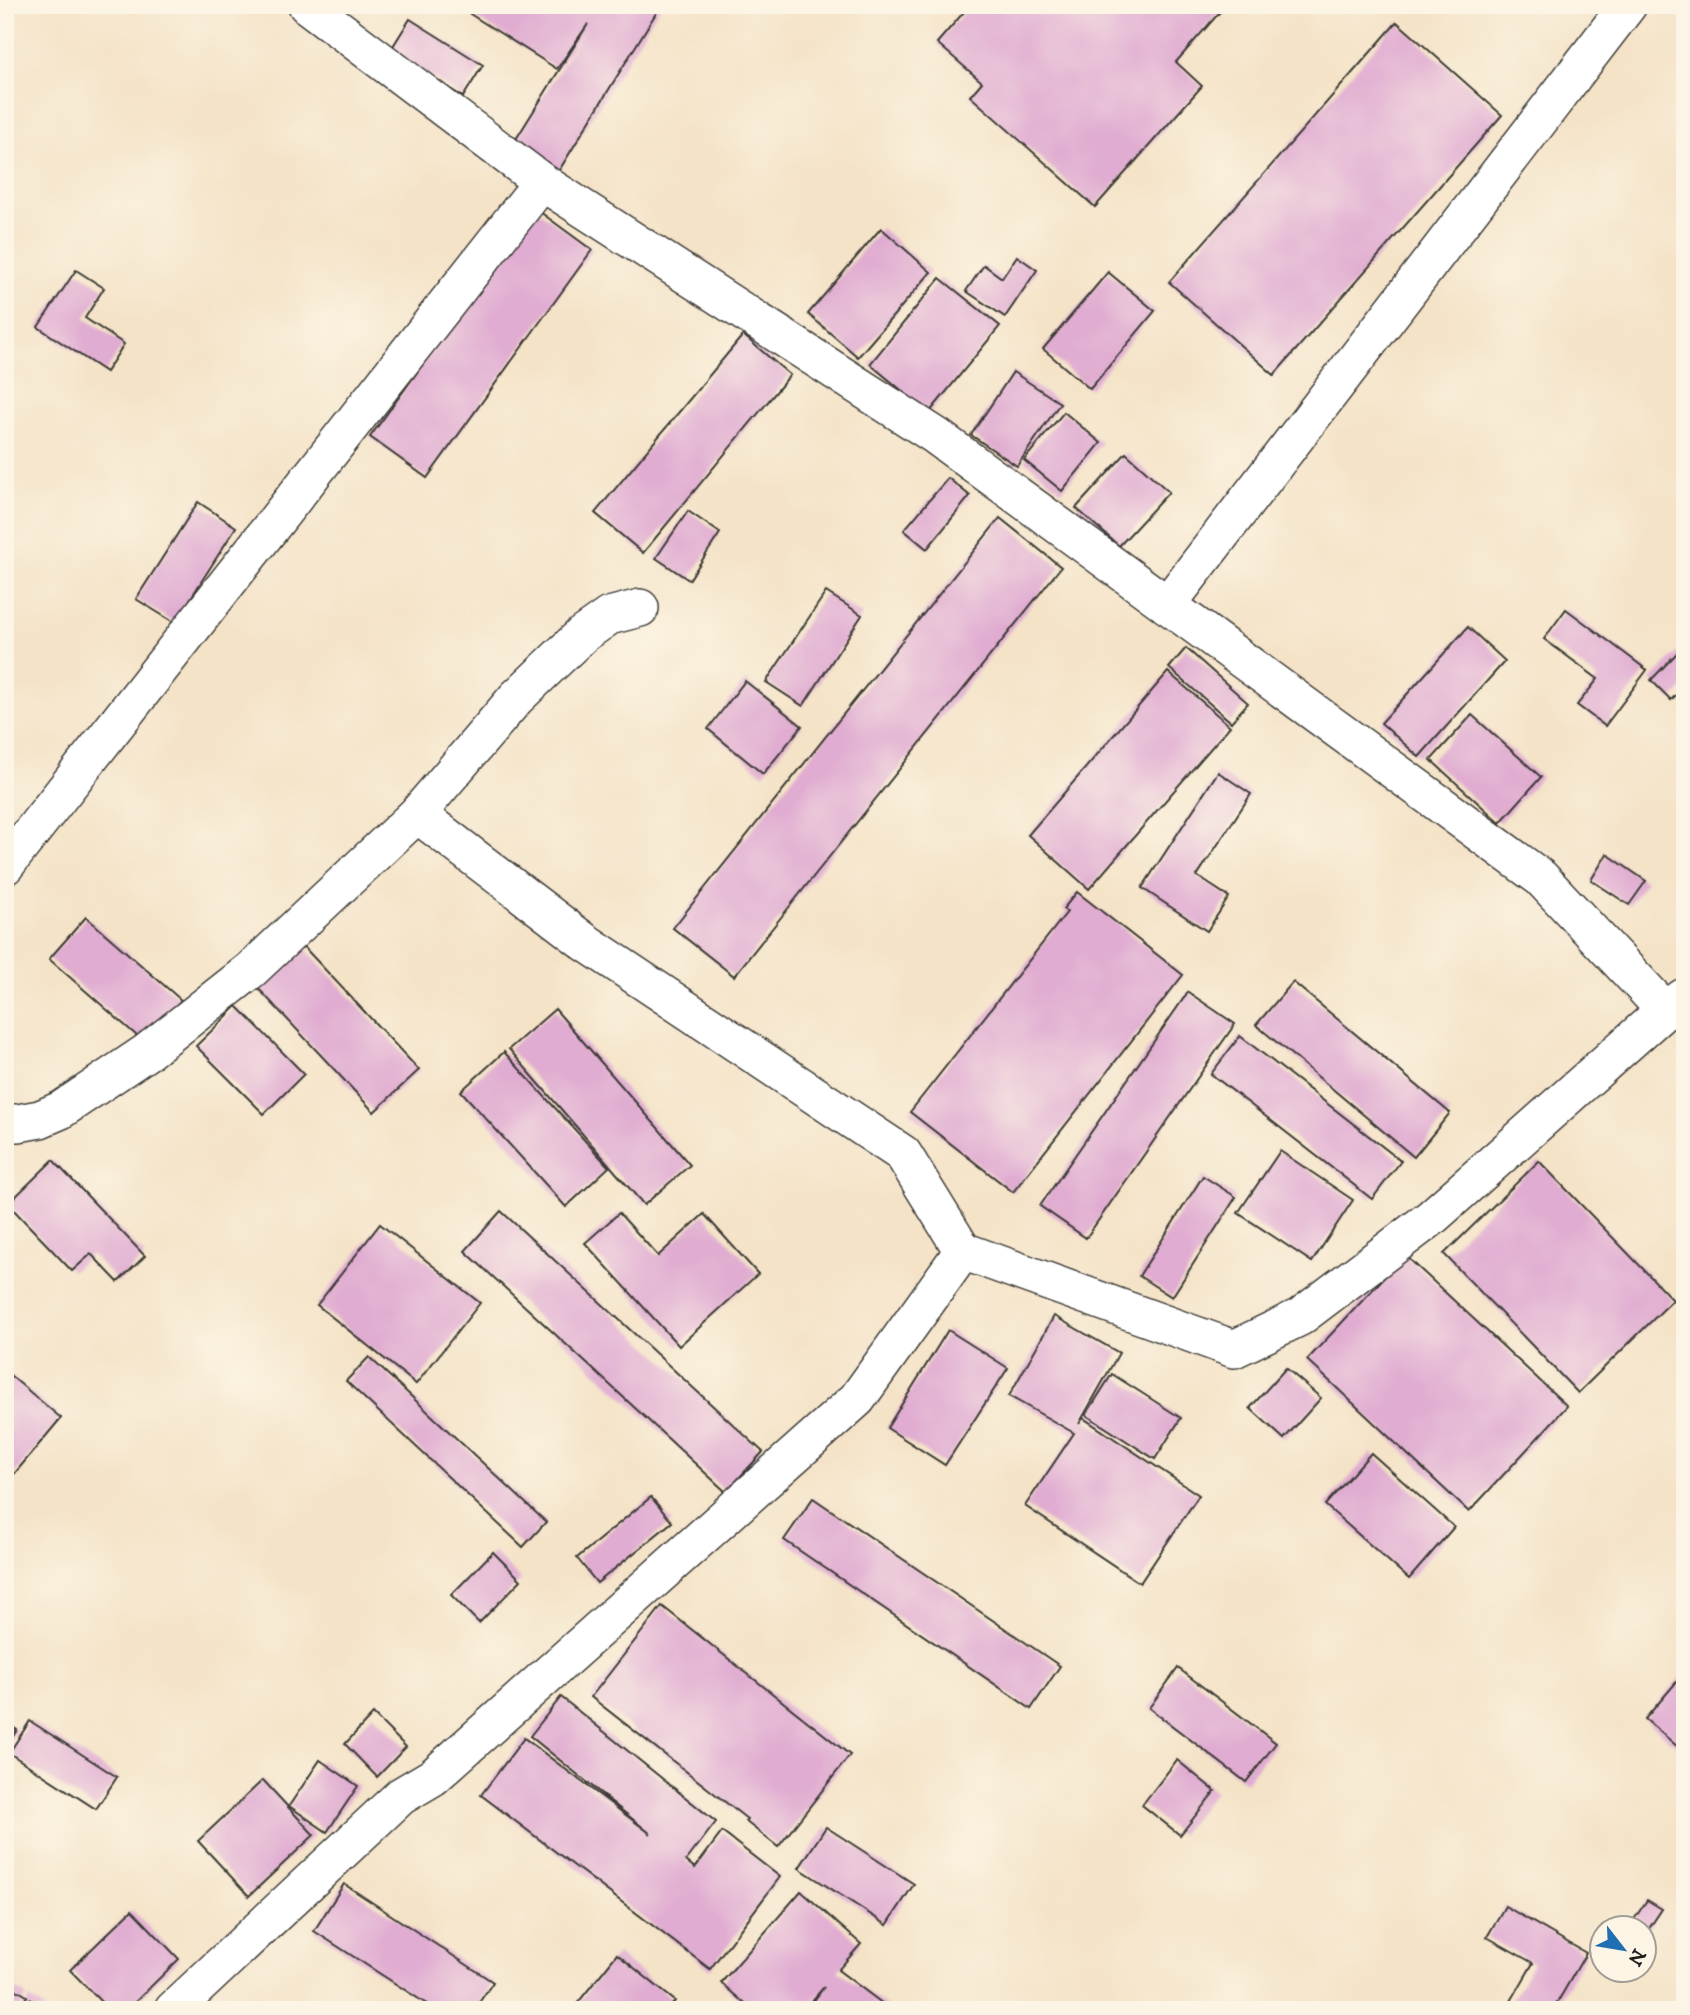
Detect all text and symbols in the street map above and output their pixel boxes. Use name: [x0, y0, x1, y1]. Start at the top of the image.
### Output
north arrow: [1588, 1913, 1658, 1983]
text: N: [1622, 1944, 1650, 1970]

